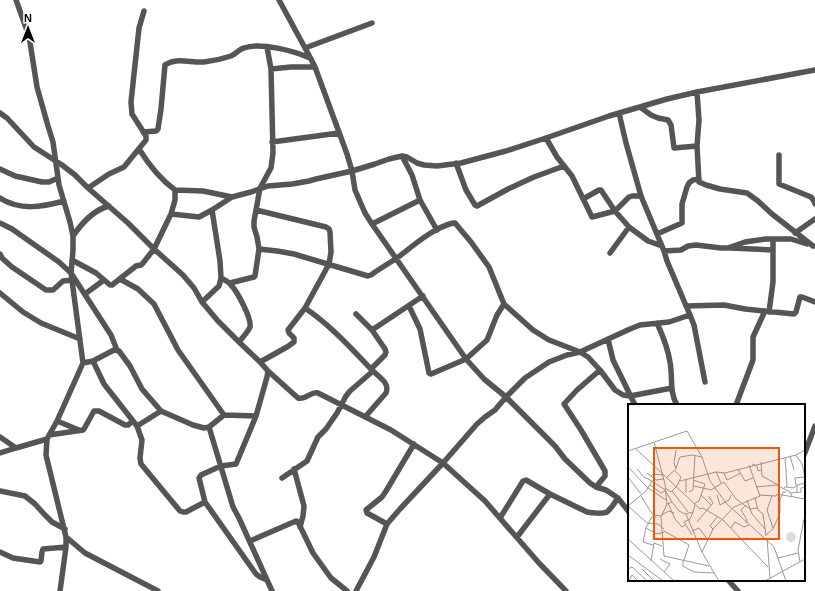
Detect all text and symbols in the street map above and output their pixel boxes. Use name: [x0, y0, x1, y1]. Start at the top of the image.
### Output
north arrow: [8, 8, 48, 48]
text: N: [24, 12, 32, 24]
inset map: [628, 404, 805, 581]

